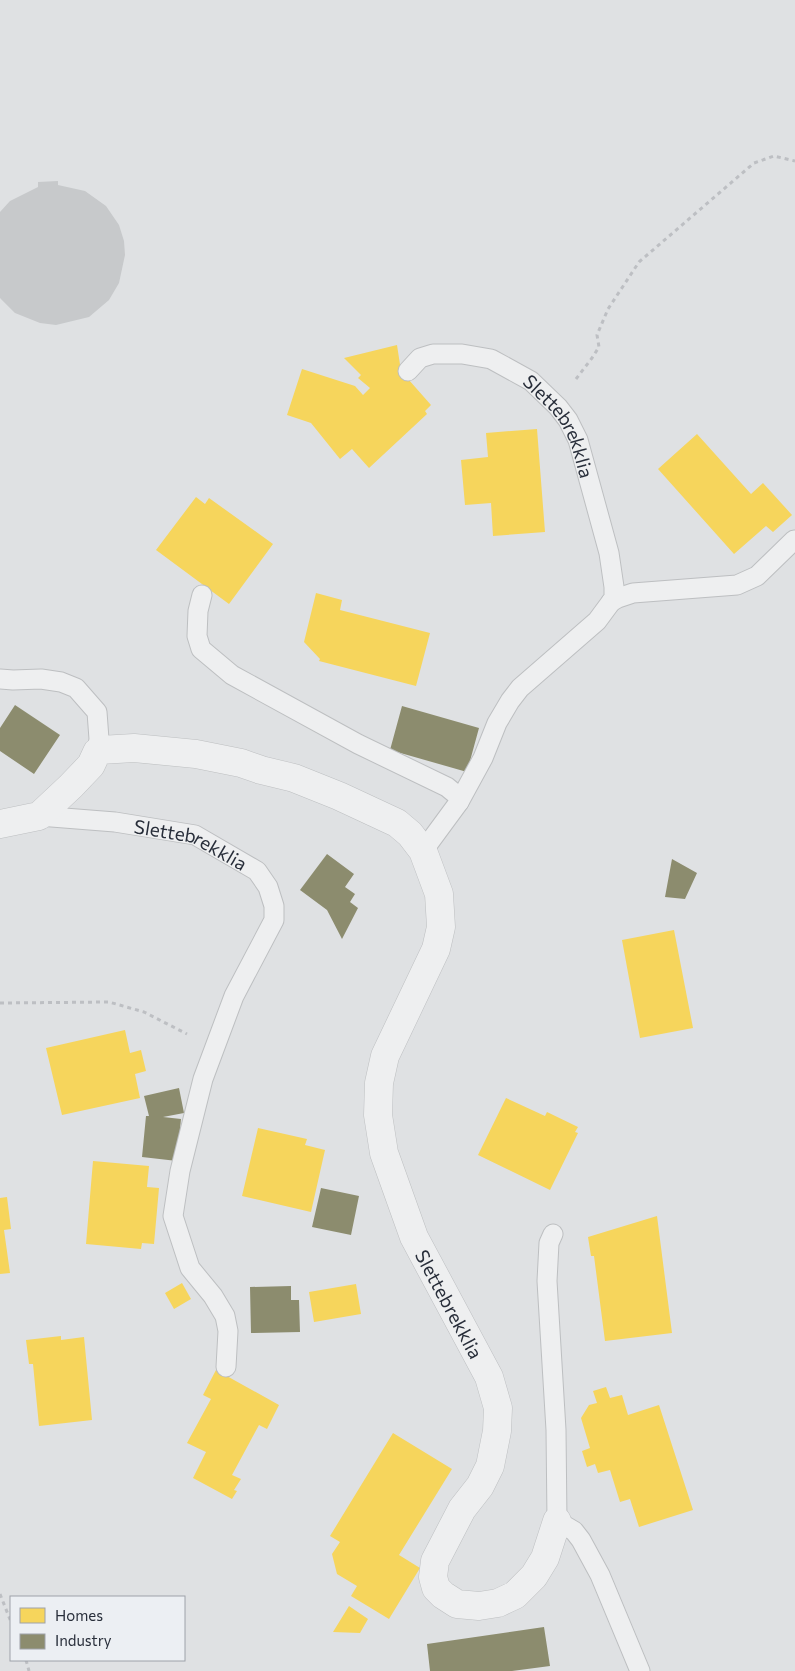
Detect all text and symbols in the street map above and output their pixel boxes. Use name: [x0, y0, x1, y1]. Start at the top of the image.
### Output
street label: Slettebrekklia: [519, 369, 599, 480]
street label: Slettebrekklia: [133, 814, 252, 874]
street label: Slettebrekklia: [411, 1245, 488, 1362]
legend: [10, 1596, 185, 1661]
text: Homes: [55, 1606, 103, 1624]
text: Industry: [55, 1631, 112, 1649]

